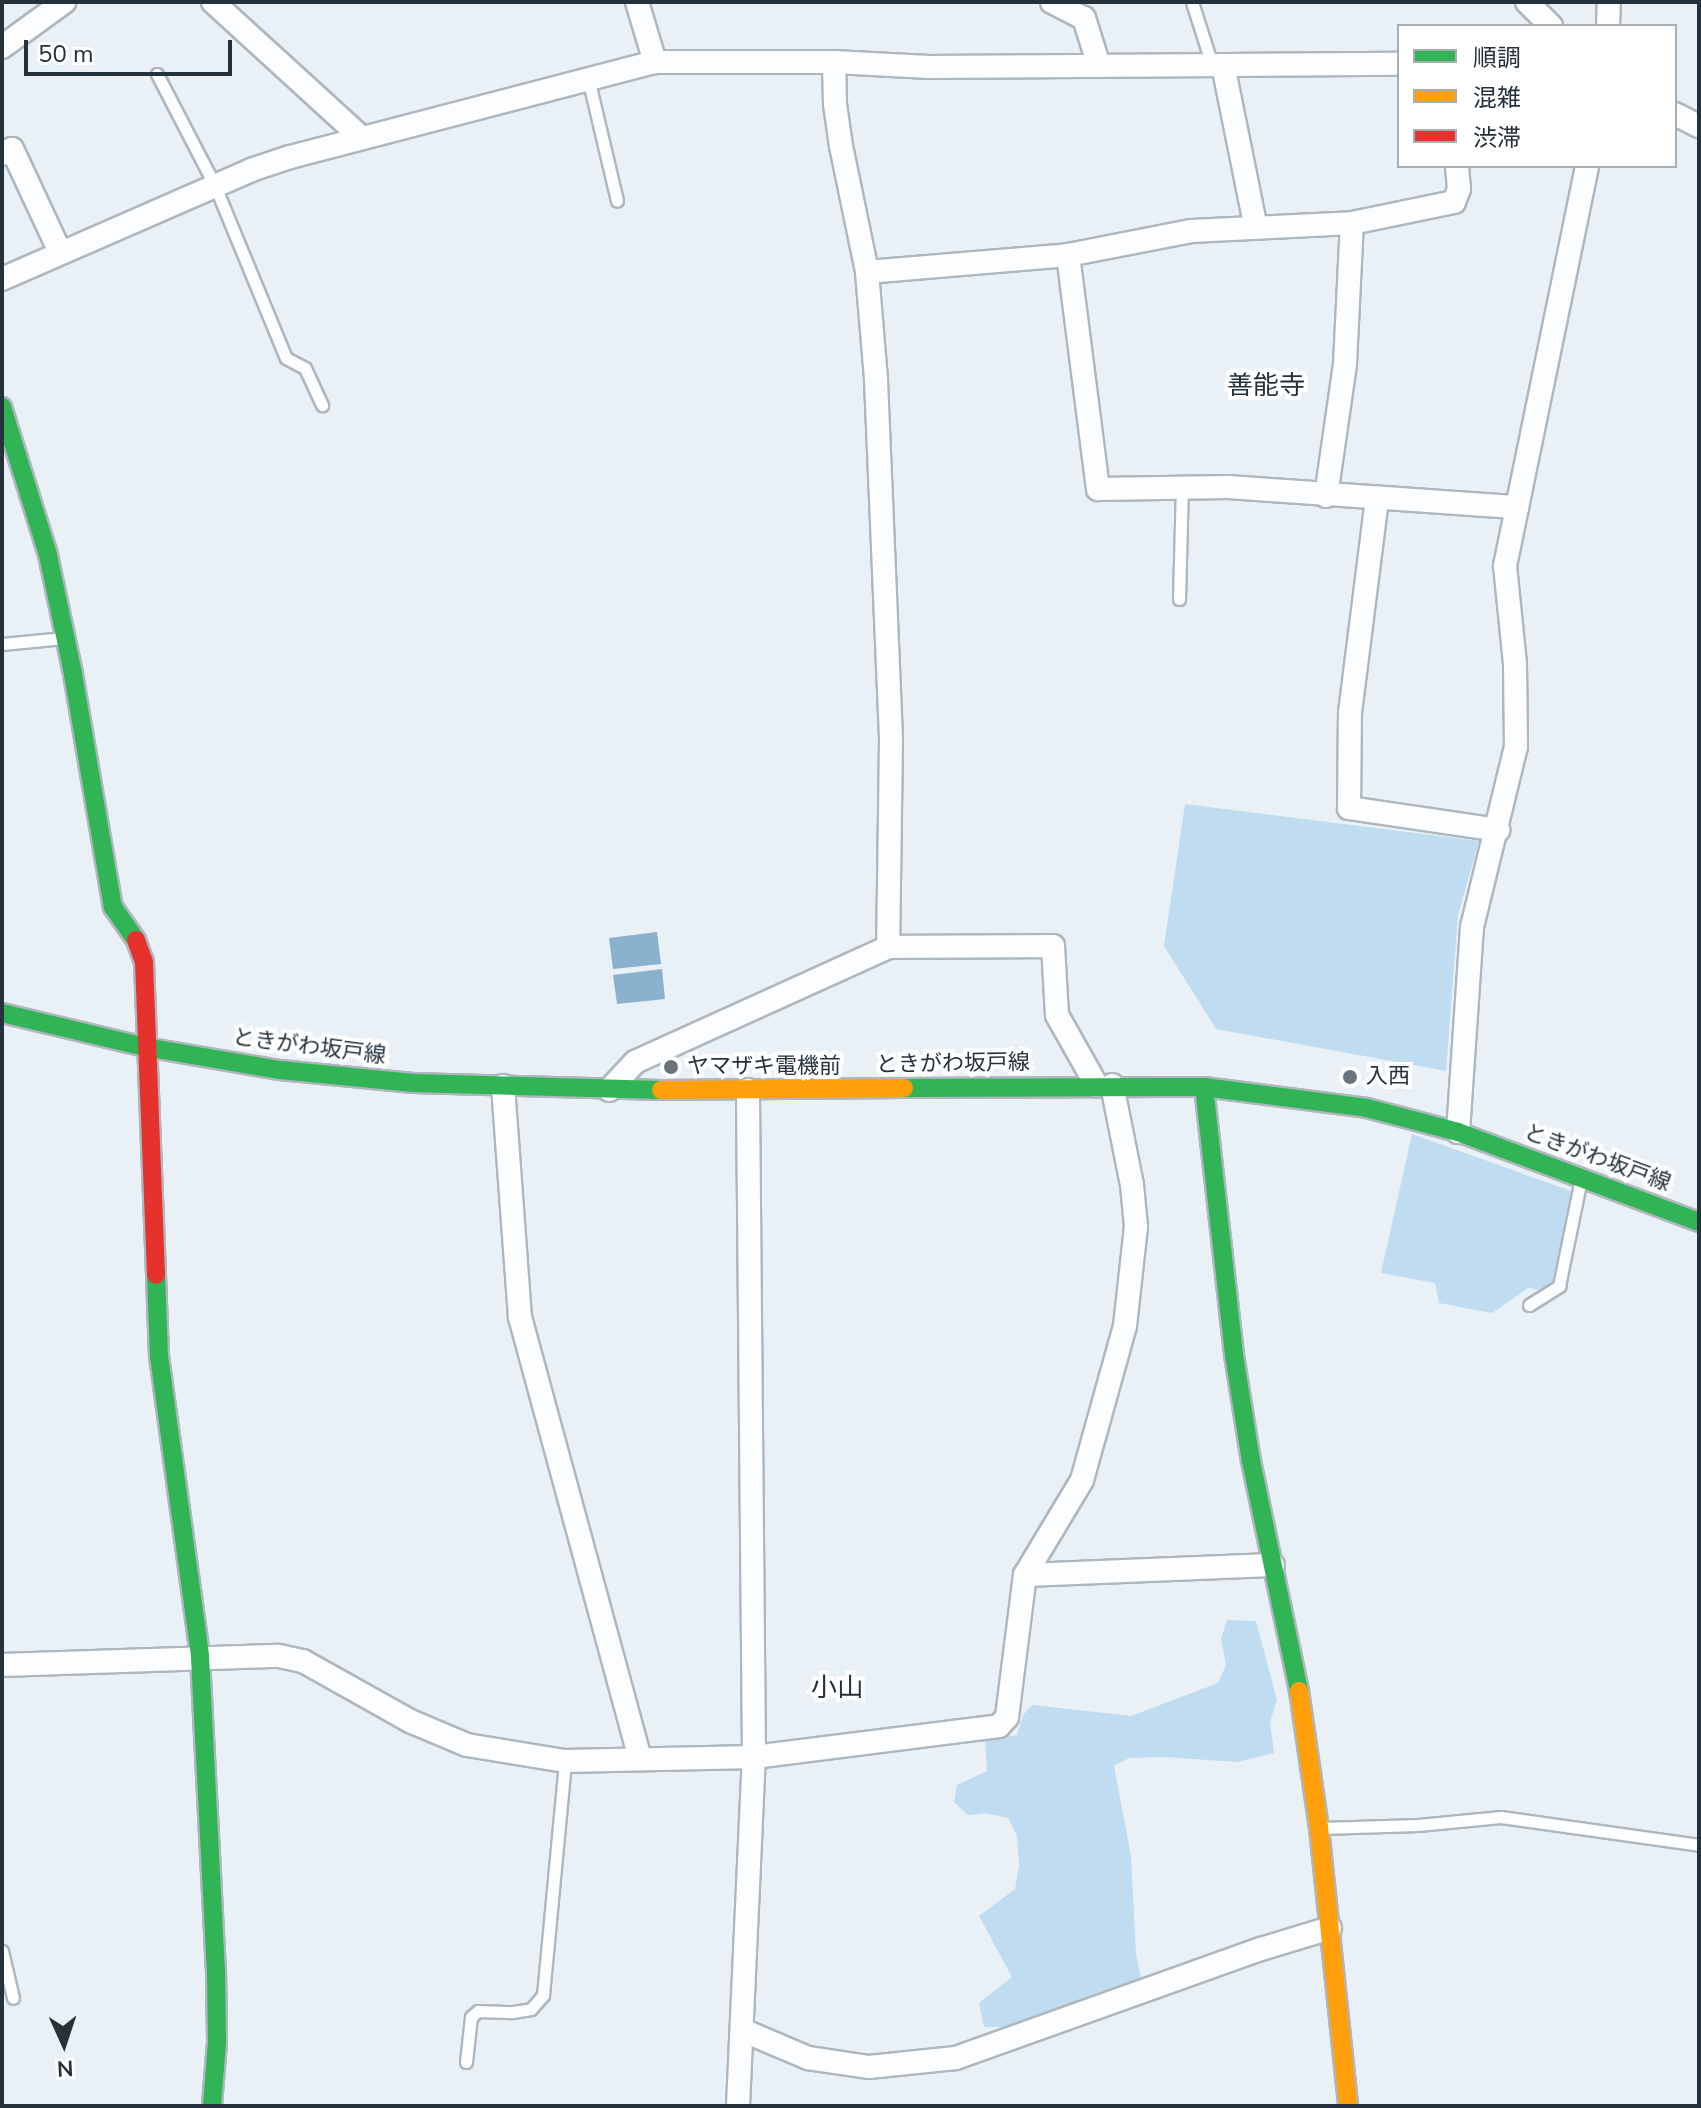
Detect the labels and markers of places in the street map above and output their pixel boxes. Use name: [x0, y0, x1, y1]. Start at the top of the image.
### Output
place label: ヤマザキ電機前: [687, 1054, 841, 1080]
marker: ヤマザキ電機前: [662, 1058, 680, 1076]
place label: 入西: [1366, 1064, 1410, 1090]
marker: 入西: [1341, 1068, 1359, 1086]

